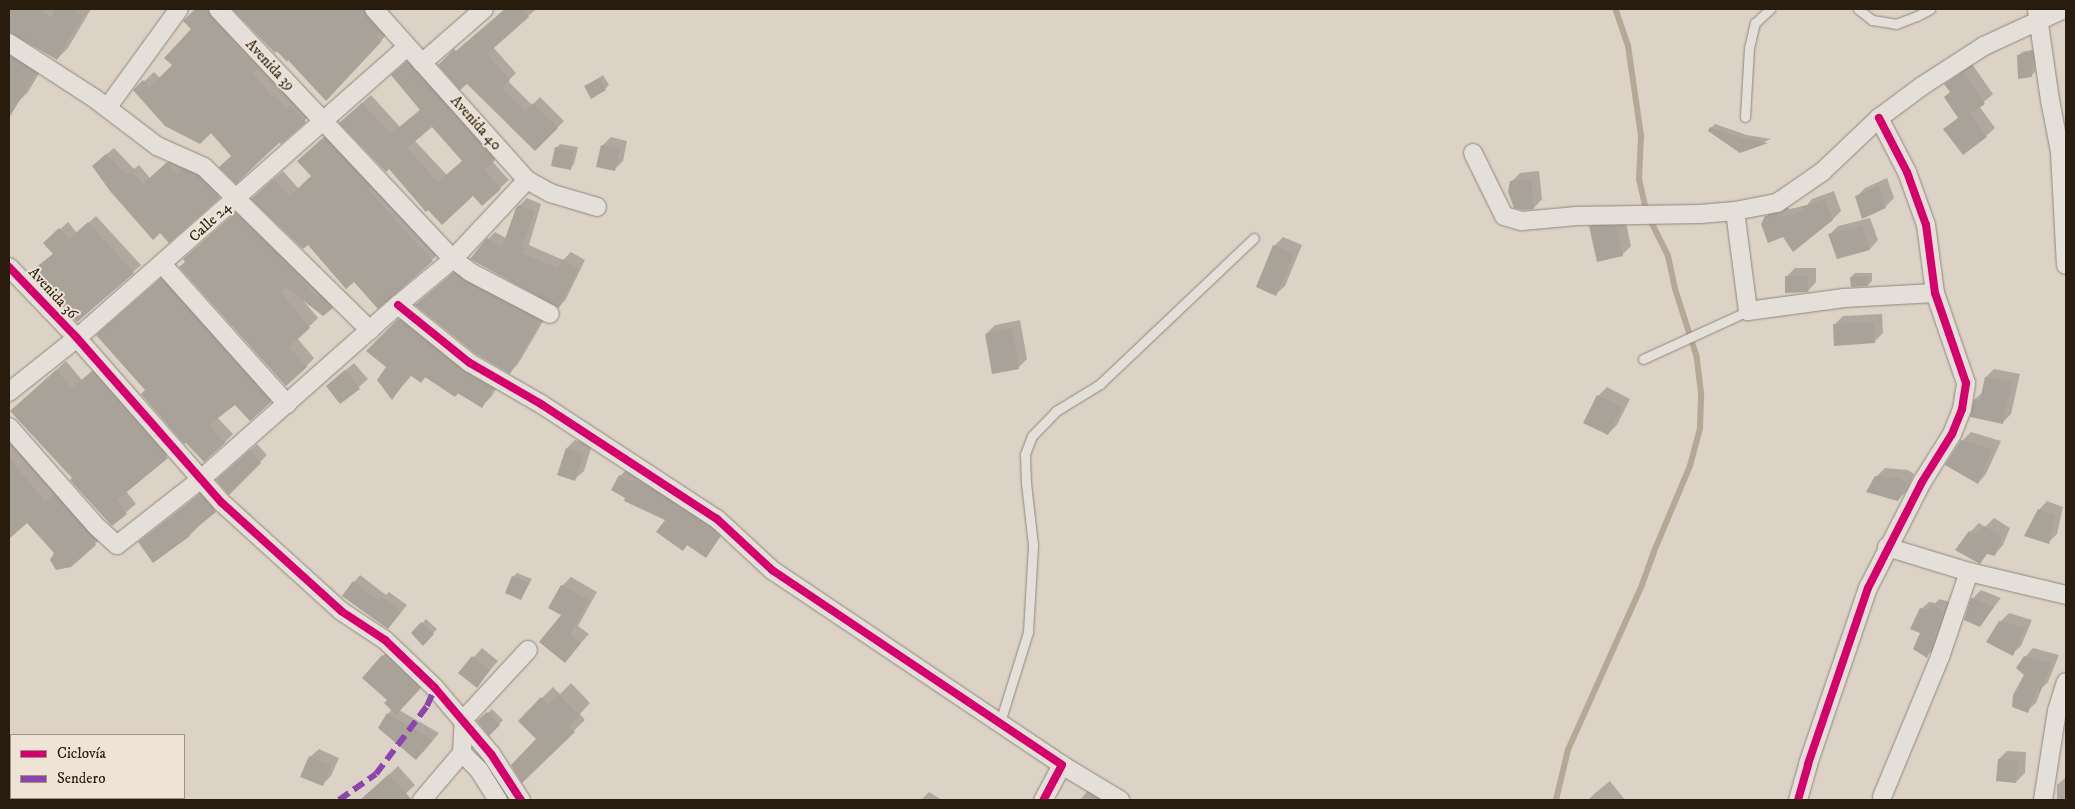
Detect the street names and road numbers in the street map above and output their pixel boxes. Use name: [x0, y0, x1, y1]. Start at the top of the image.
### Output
street label: Avenida 39: [242, 35, 298, 95]
street label: Avenida 40: [447, 92, 505, 154]
street label: Calle 24: [185, 198, 235, 246]
street label: Avenida 36: [25, 263, 81, 323]

